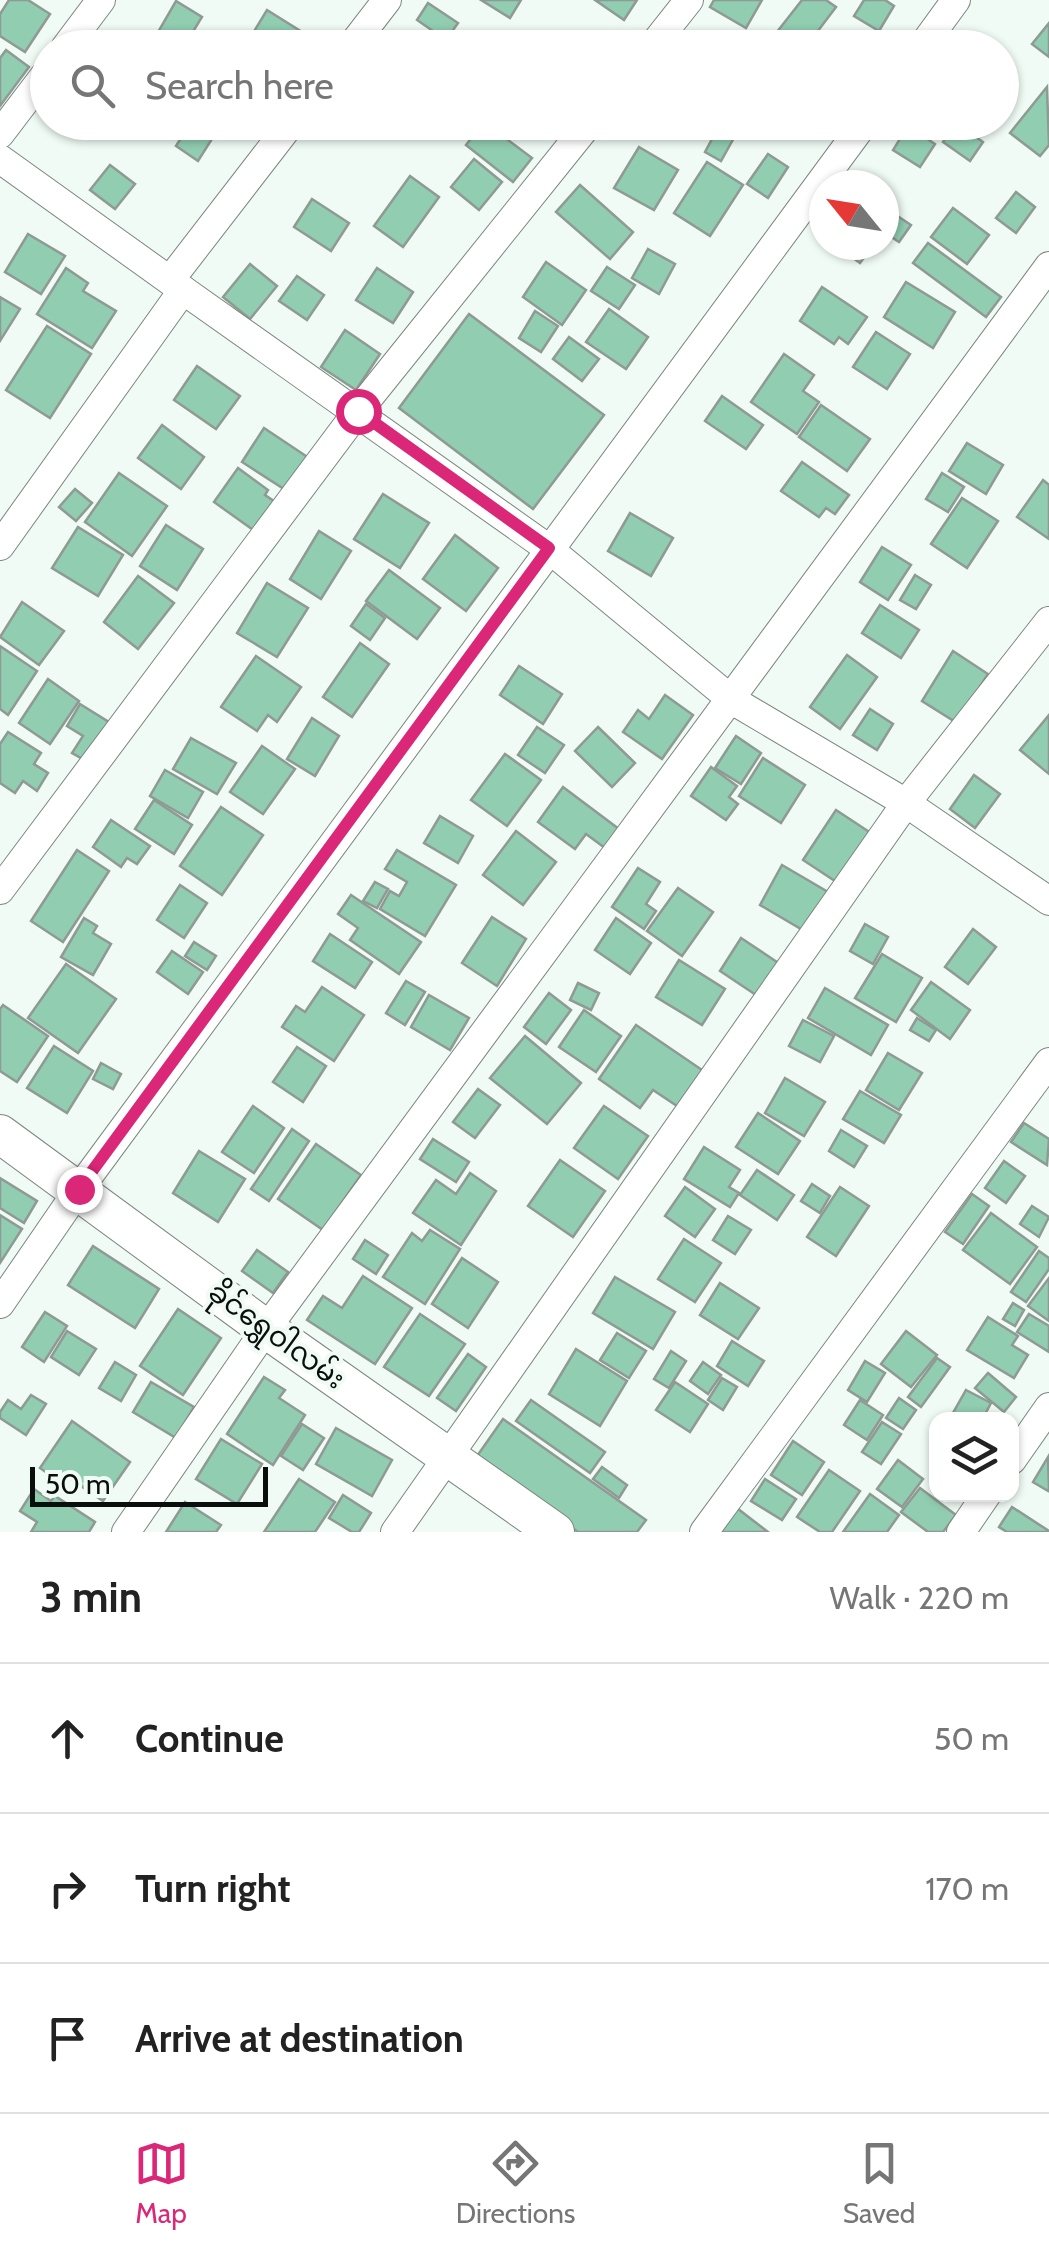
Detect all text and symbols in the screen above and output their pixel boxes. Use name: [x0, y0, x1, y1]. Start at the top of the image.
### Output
search box: [30, 30, 1019, 140]
icon: search: [65, 58, 120, 113]
text: Search here: [145, 62, 334, 109]
north arrow: [809, 170, 899, 260]
route start: [336, 389, 382, 435]
route end: [57, 1167, 103, 1213]
street label: ခိုင်ရွှေဝါလမ်း: [199, 1273, 352, 1401]
map controls: [929, 1412, 1019, 1502]
button: layers: [929, 1412, 1019, 1502]
scale bar: [30, 1462, 268, 1506]
text: 50 m: [45, 1467, 111, 1501]
text: 3 min: [40, 1571, 142, 1623]
text: Walk · 220 m: [830, 1578, 1009, 1617]
icon: ahead: [40, 1711, 95, 1766]
text: Continue: [135, 1715, 284, 1762]
text: 50 m: [934, 1719, 1009, 1758]
icon: right: [40, 1861, 95, 1916]
text: Turn right: [135, 1865, 291, 1912]
text: 170 m: [925, 1869, 1009, 1908]
icon: arrive: [40, 2011, 95, 2066]
text: Arrive at destination: [135, 2015, 464, 2062]
tab: Map: [134, 2136, 189, 2230]
tab: Directions: [456, 2136, 575, 2230]
tab: Saved: [843, 2136, 915, 2230]

